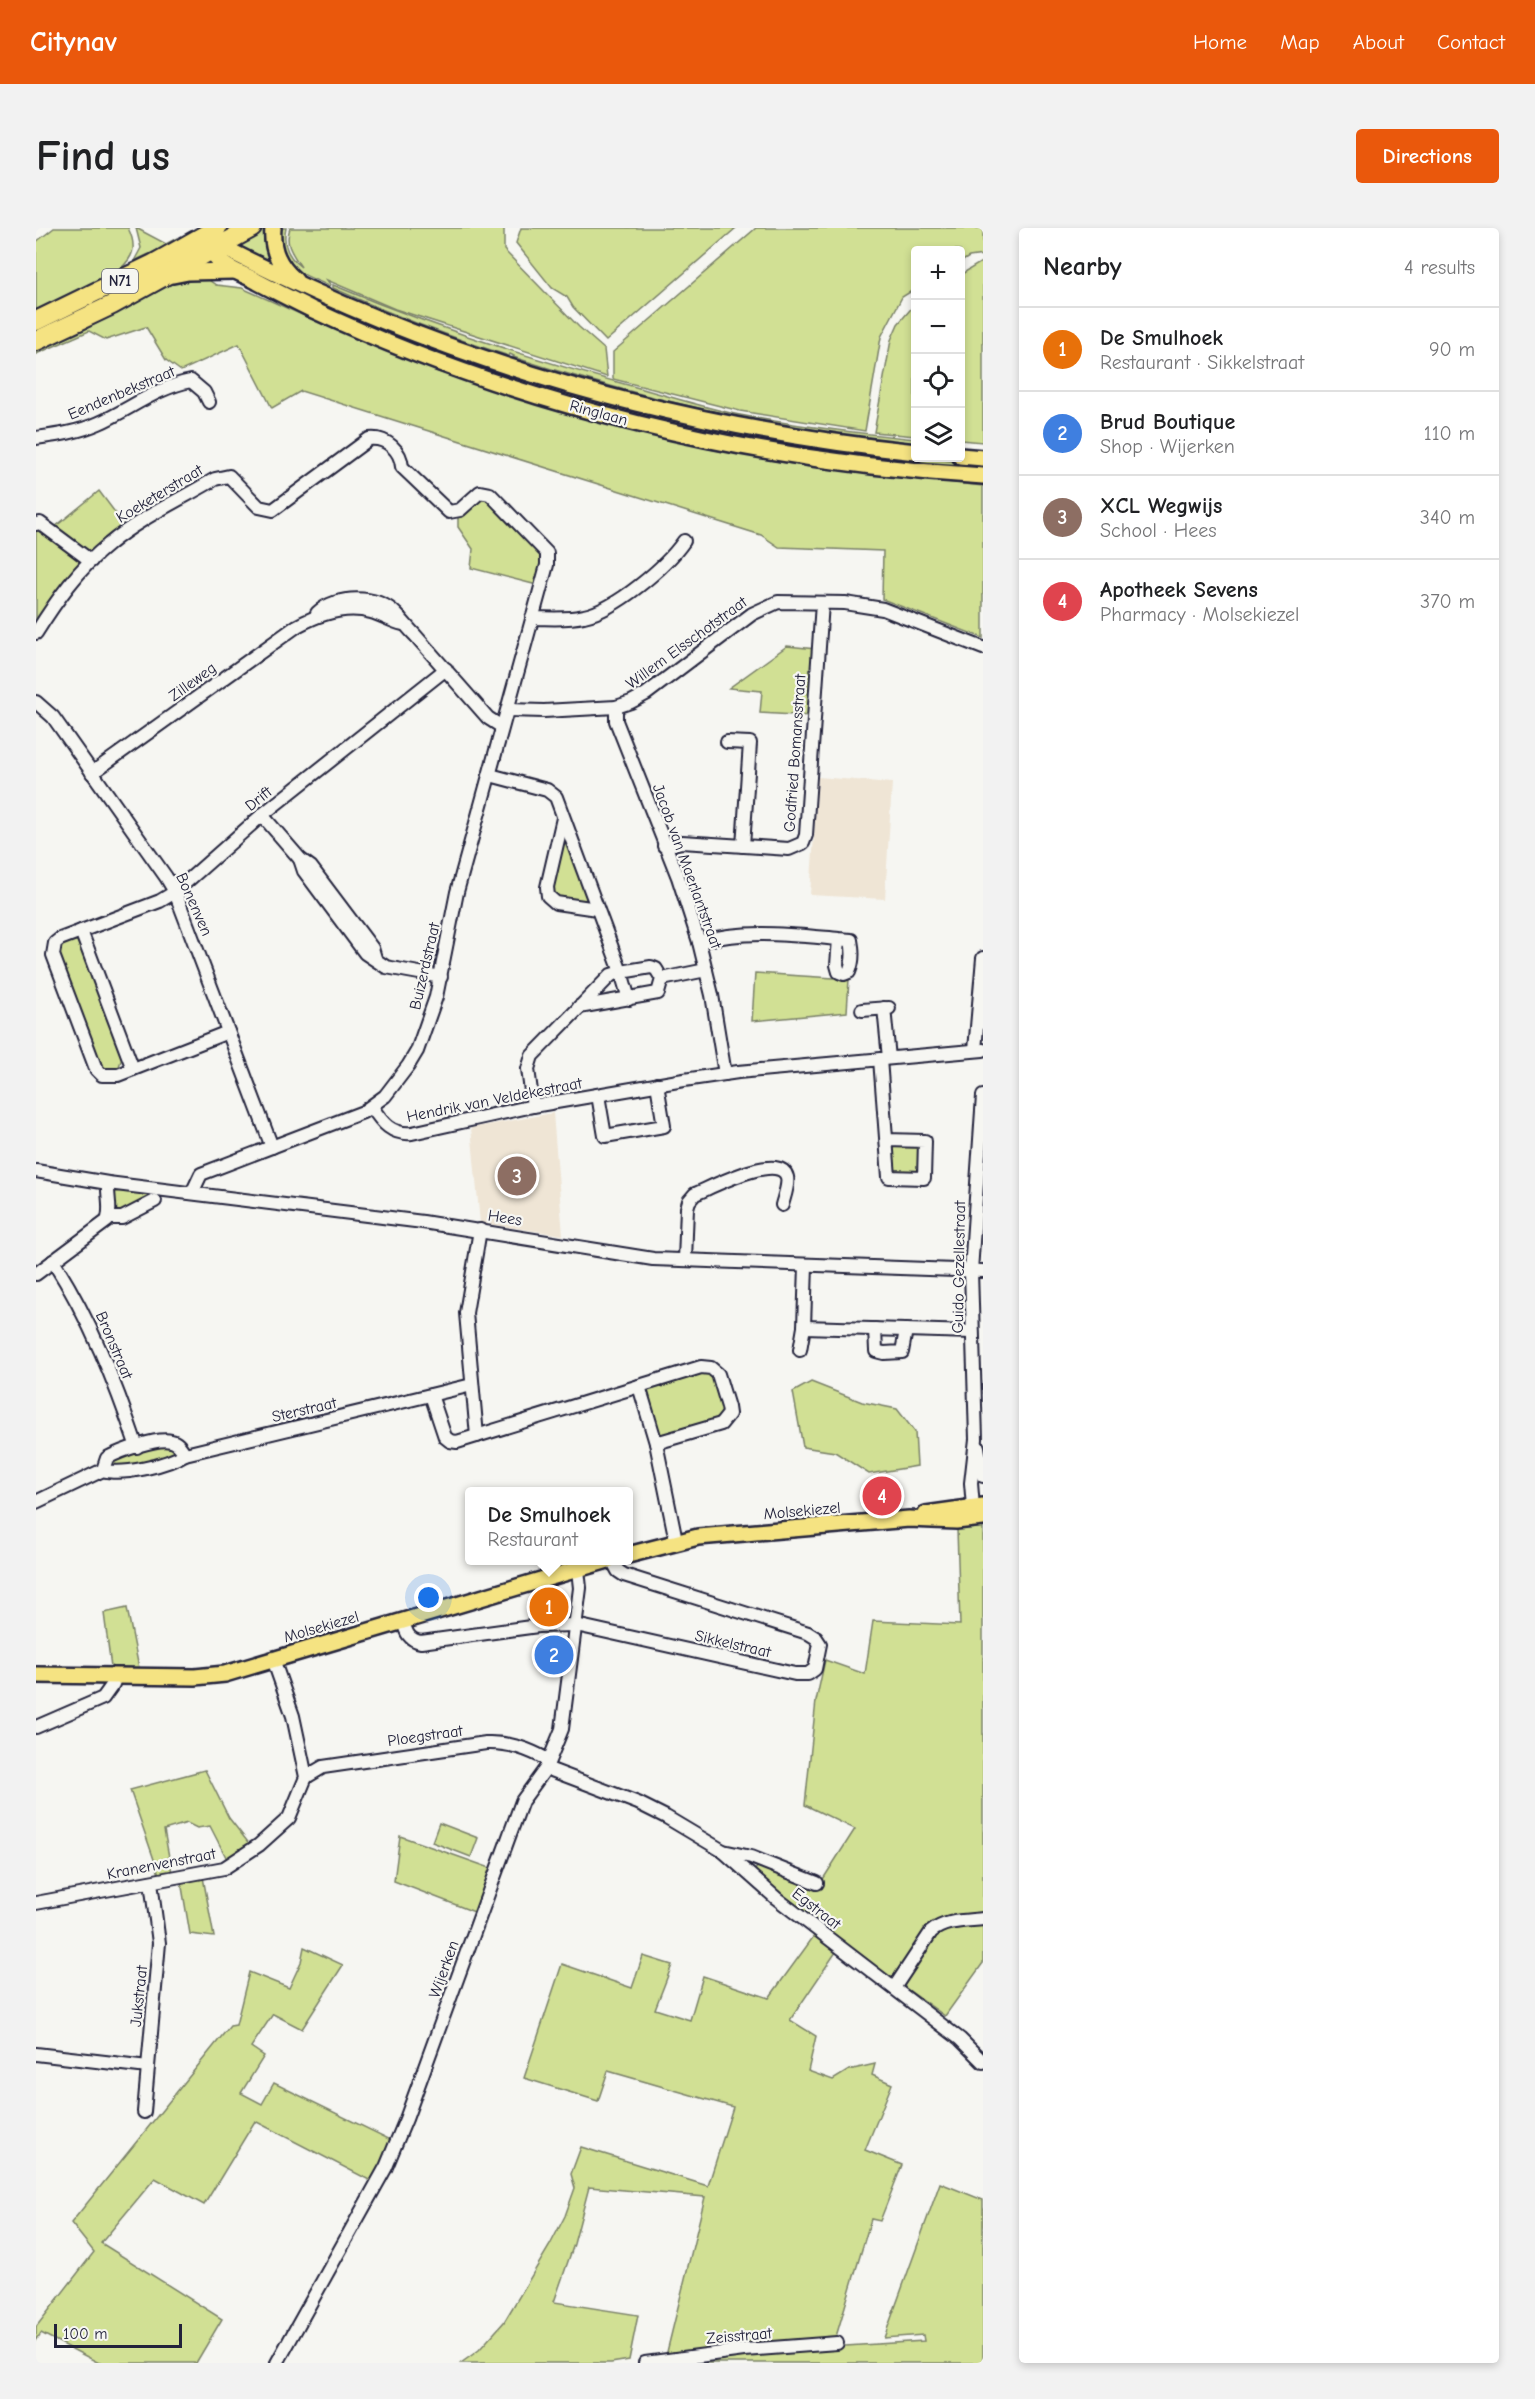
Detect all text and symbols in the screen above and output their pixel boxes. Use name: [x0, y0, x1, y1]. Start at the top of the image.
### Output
text: Citynav: [30, 26, 117, 58]
text: Home: [1193, 30, 1247, 54]
text: Map: [1280, 30, 1320, 54]
text: About: [1353, 30, 1404, 54]
text: Contact: [1437, 30, 1505, 54]
button: Directions: [1356, 129, 1499, 183]
text: Find us: [36, 132, 170, 181]
map controls: [911, 246, 965, 462]
button: +: [911, 246, 965, 300]
text: Nearby: [1043, 252, 1122, 282]
text: 4 results: [1404, 256, 1475, 279]
road number: N71: [102, 269, 138, 293]
button: −: [911, 300, 965, 354]
text: De Smulhoek: [1100, 325, 1223, 351]
text: 1: [1059, 338, 1066, 361]
text: 90 m: [1429, 338, 1475, 361]
text: Restaurant · Sikkelstraat: [1100, 351, 1304, 374]
button: locate: [911, 354, 965, 408]
street label: Eendenbekstraat: [65, 362, 178, 424]
street label: Ringlaan: [568, 397, 630, 429]
button: layers: [911, 408, 965, 462]
text: Brud Boutique: [1100, 409, 1235, 435]
text: 2: [1058, 422, 1067, 445]
text: 110 m: [1424, 422, 1475, 445]
text: Shop · Wijerken: [1100, 435, 1235, 458]
street label: Koeketerstraat: [113, 461, 206, 527]
text: XCL Wegwijs: [1100, 493, 1222, 519]
text: 3: [1058, 506, 1067, 529]
text: 340 m: [1420, 506, 1475, 529]
text: School · Hees: [1100, 519, 1217, 542]
text: Apotheek Sevens: [1100, 577, 1258, 603]
text: 4: [1058, 590, 1067, 613]
text: 370 m: [1420, 590, 1475, 613]
street label: Willem Elsschotstraat: [623, 593, 751, 693]
text: Pharmacy · Molsekiezel: [1100, 603, 1299, 626]
street label: Zilleweg: [166, 659, 220, 705]
street label: Godfried Bomansstraat: [780, 673, 810, 833]
street label: Jacob van Maerlantstraat: [649, 781, 725, 952]
street label: Drift: [242, 782, 276, 815]
street label: Bonenven: [172, 870, 216, 939]
street label: Buizerdstraat: [406, 920, 444, 1012]
street label: Hendrik van Veldekestraat: [405, 1074, 584, 1126]
pin: 3: [498, 1154, 536, 1198]
street label: Guido Gezellestraat: [949, 1200, 969, 1334]
street label: Hees: [487, 1206, 524, 1230]
street label: Bronstraat: [92, 1309, 137, 1382]
street label: Sterstraat: [270, 1394, 339, 1426]
pin: 4: [862, 1474, 902, 1518]
popup: [465, 1487, 633, 1565]
street label: Molsekiezel: [763, 1499, 841, 1523]
text: De Smulhoek: [488, 1502, 610, 1528]
text: Restaurant: [488, 1528, 578, 1551]
your location: [414, 1583, 443, 1612]
pin: 1: [530, 1584, 568, 1630]
street label: Molsekiezel: [282, 1608, 361, 1646]
street label: Sikkelstraat: [693, 1626, 773, 1662]
pin: 2: [534, 1632, 574, 1678]
street label: Ploegstraat: [386, 1722, 464, 1750]
street label: Kranenvenstraat: [105, 1845, 218, 1883]
street label: Egstraat: [789, 1884, 845, 1934]
street label: Wijerken: [425, 1938, 463, 2001]
street label: Jukstraat: [127, 1964, 151, 2028]
scale bar: [54, 2321, 182, 2348]
street label: Zeisstraat: [705, 2324, 773, 2348]
text: 100 m: [63, 2325, 107, 2343]

